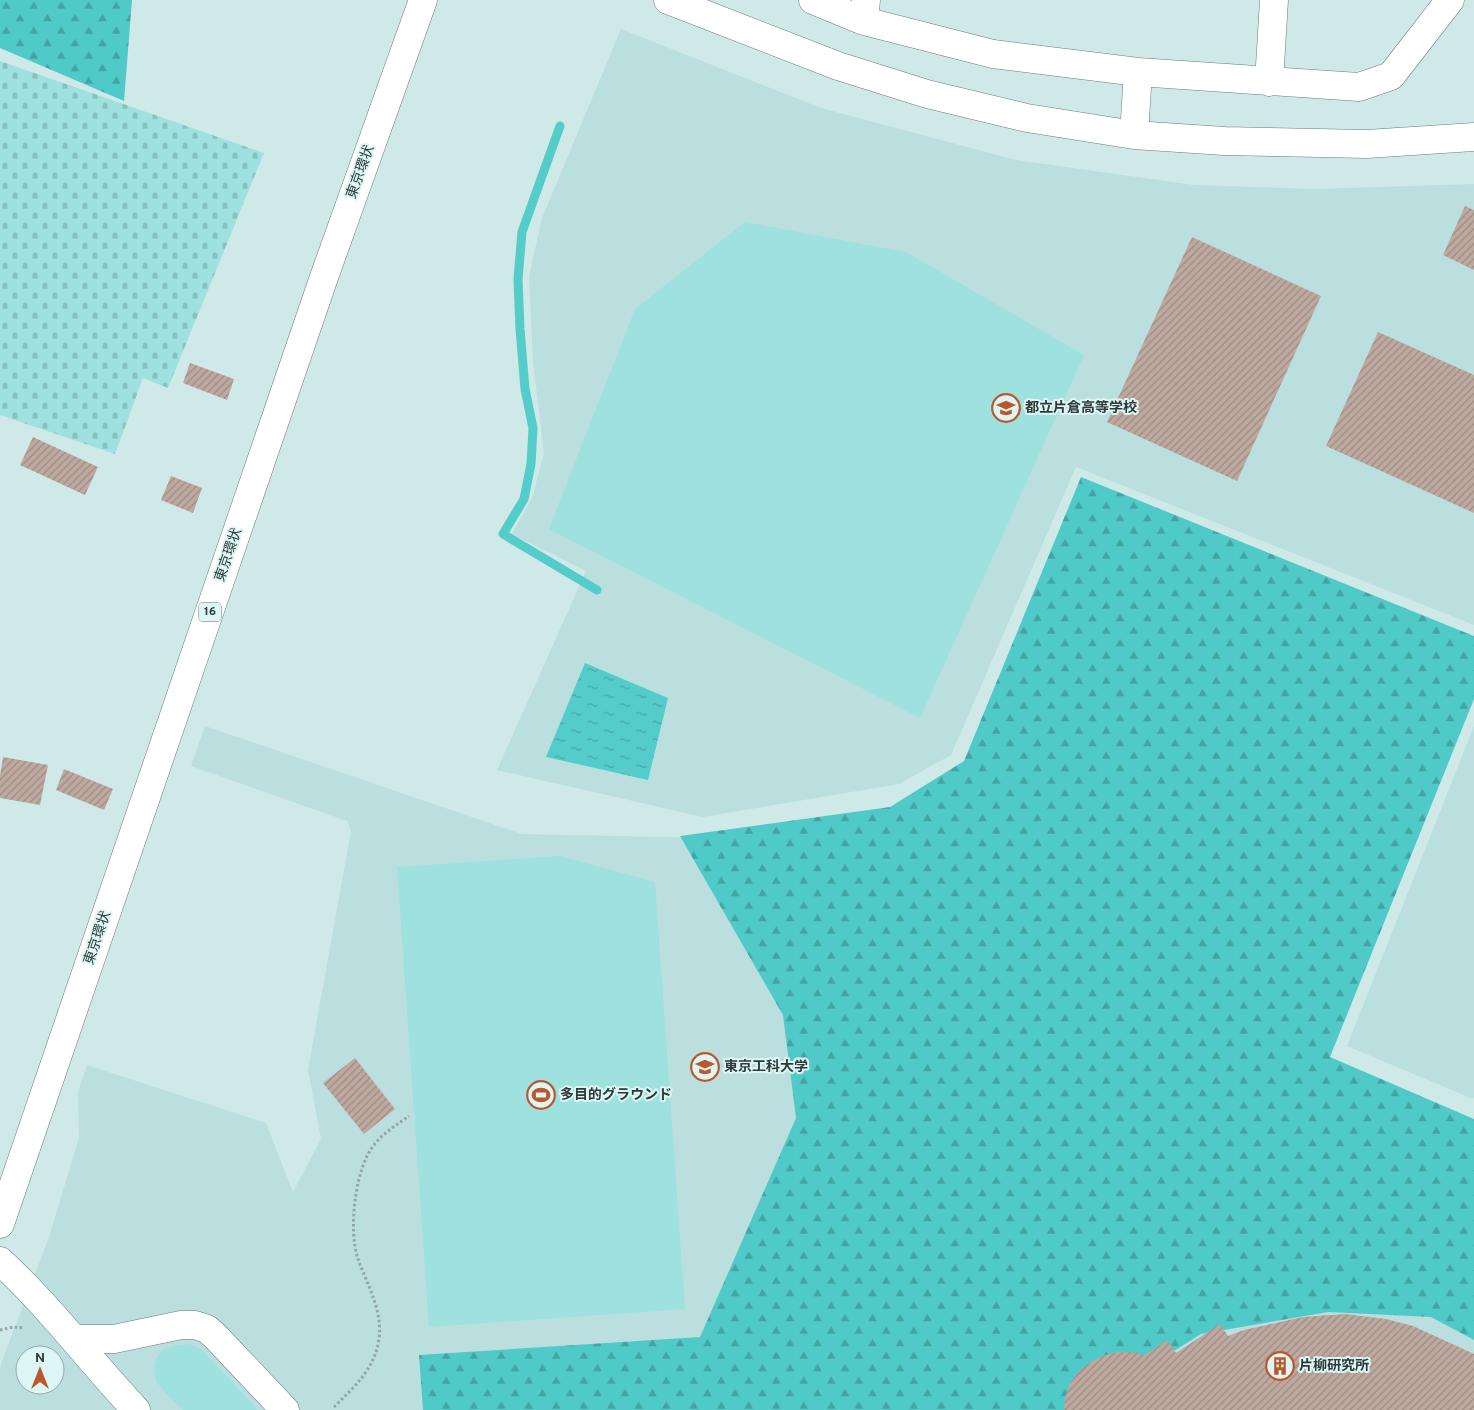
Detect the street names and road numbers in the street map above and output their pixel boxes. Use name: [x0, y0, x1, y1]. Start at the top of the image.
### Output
street label: 東京環状: [342, 142, 379, 201]
street label: 東京環状: [211, 525, 246, 584]
road number: 16: [199, 602, 221, 622]
street label: 東京環状: [80, 908, 115, 967]

